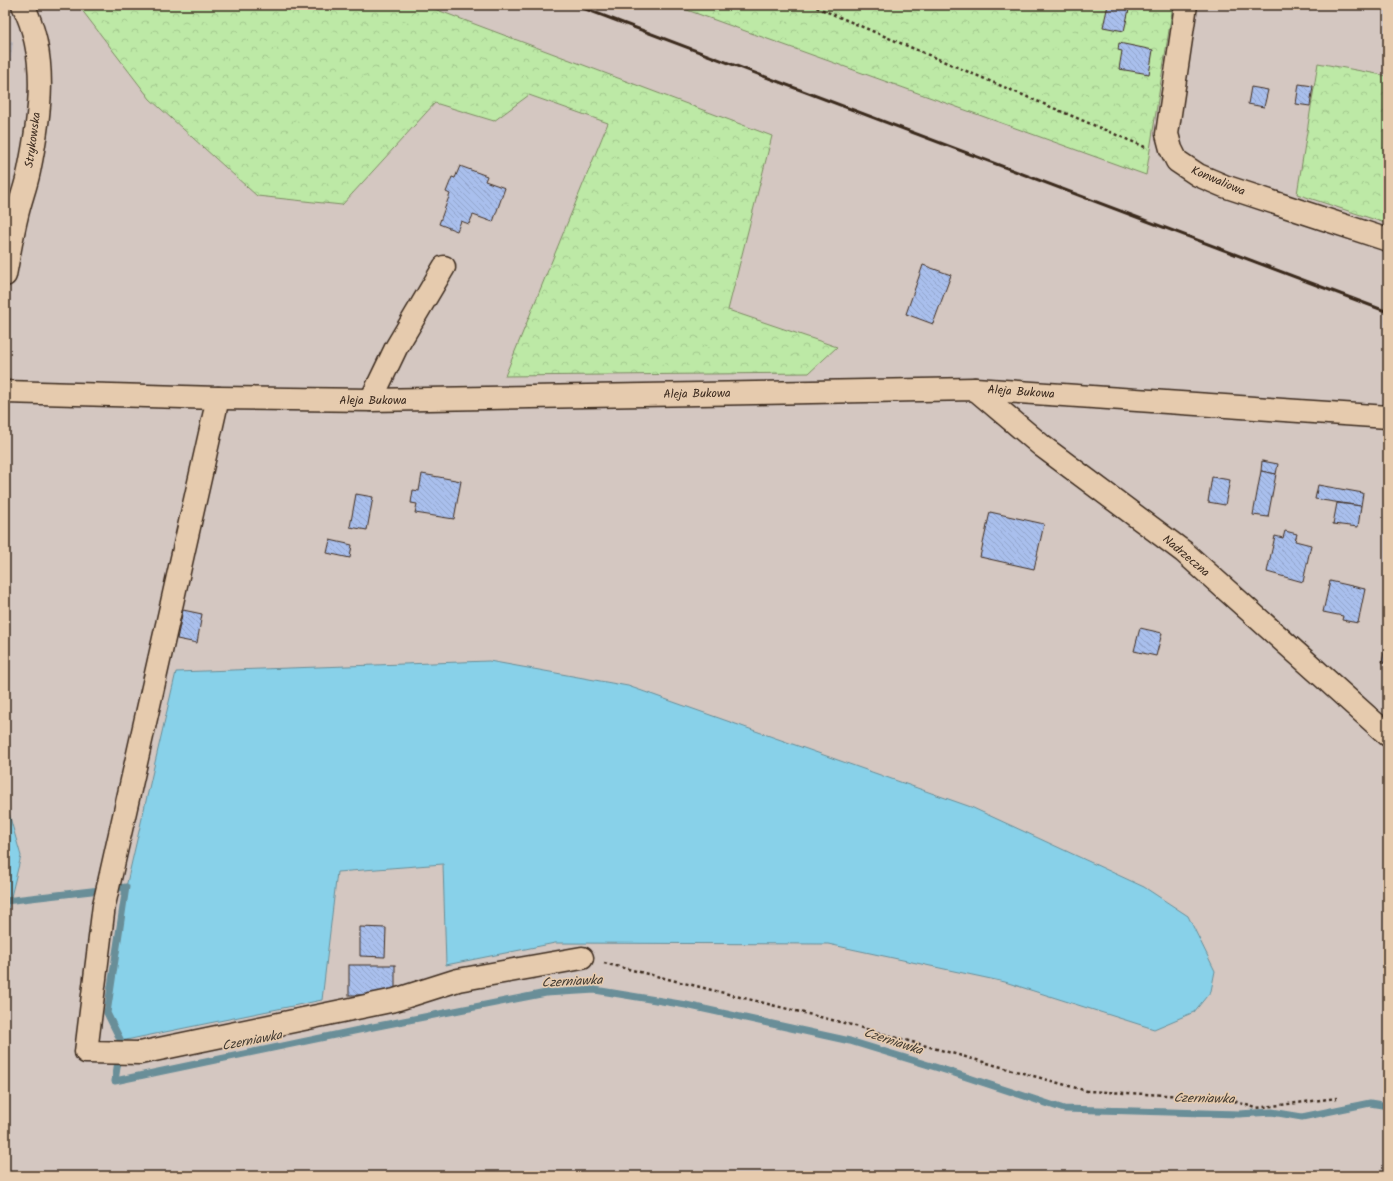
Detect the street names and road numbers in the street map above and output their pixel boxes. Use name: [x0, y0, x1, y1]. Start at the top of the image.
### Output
street label: Strykowska: [20, 111, 46, 169]
street label: Konwaliowa: [1188, 161, 1249, 201]
street label: Aleja Bukowa: [987, 380, 1056, 404]
street label: Aleja Bukowa: [663, 384, 731, 404]
street label: Aleja Bukowa: [339, 391, 407, 410]
street label: Nadrzeczna: [1158, 530, 1214, 582]

